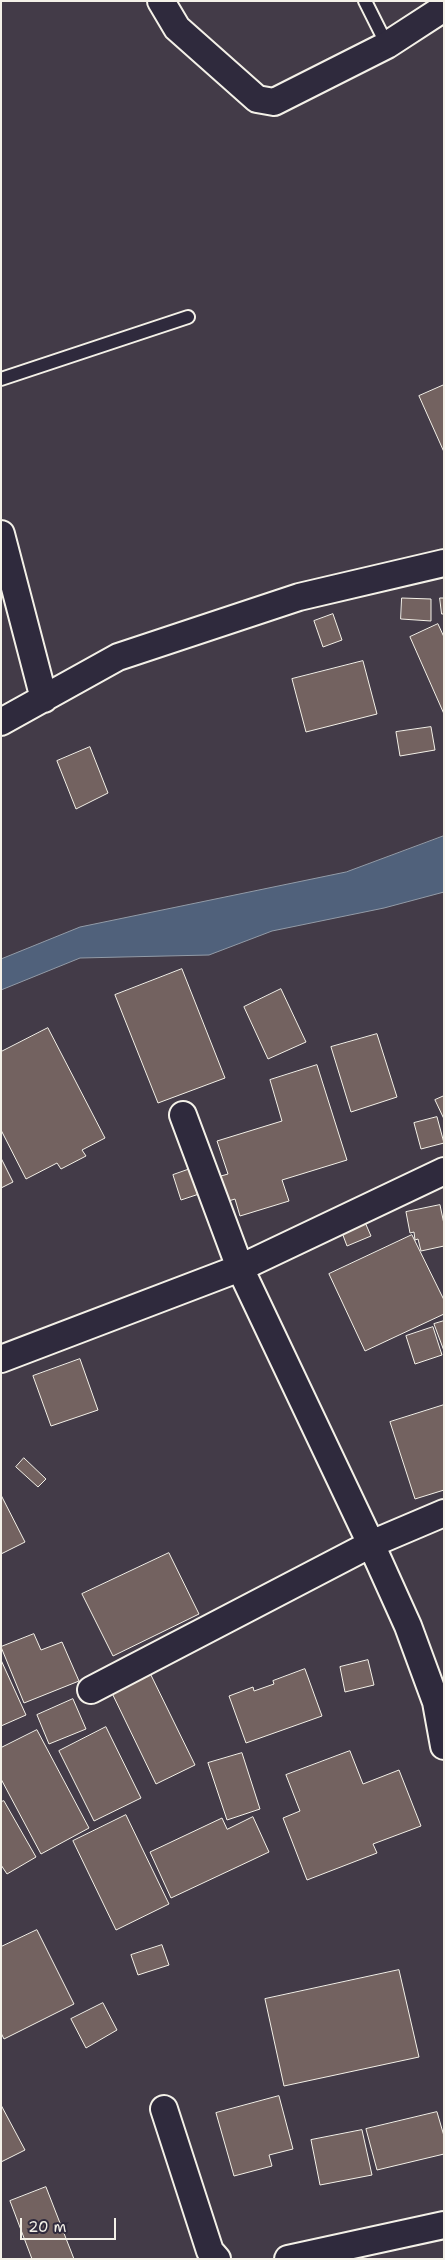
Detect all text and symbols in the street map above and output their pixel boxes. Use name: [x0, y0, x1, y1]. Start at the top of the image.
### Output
scale bar: [22, 2208, 119, 2240]
text: 20 m: [28, 2217, 67, 2237]

